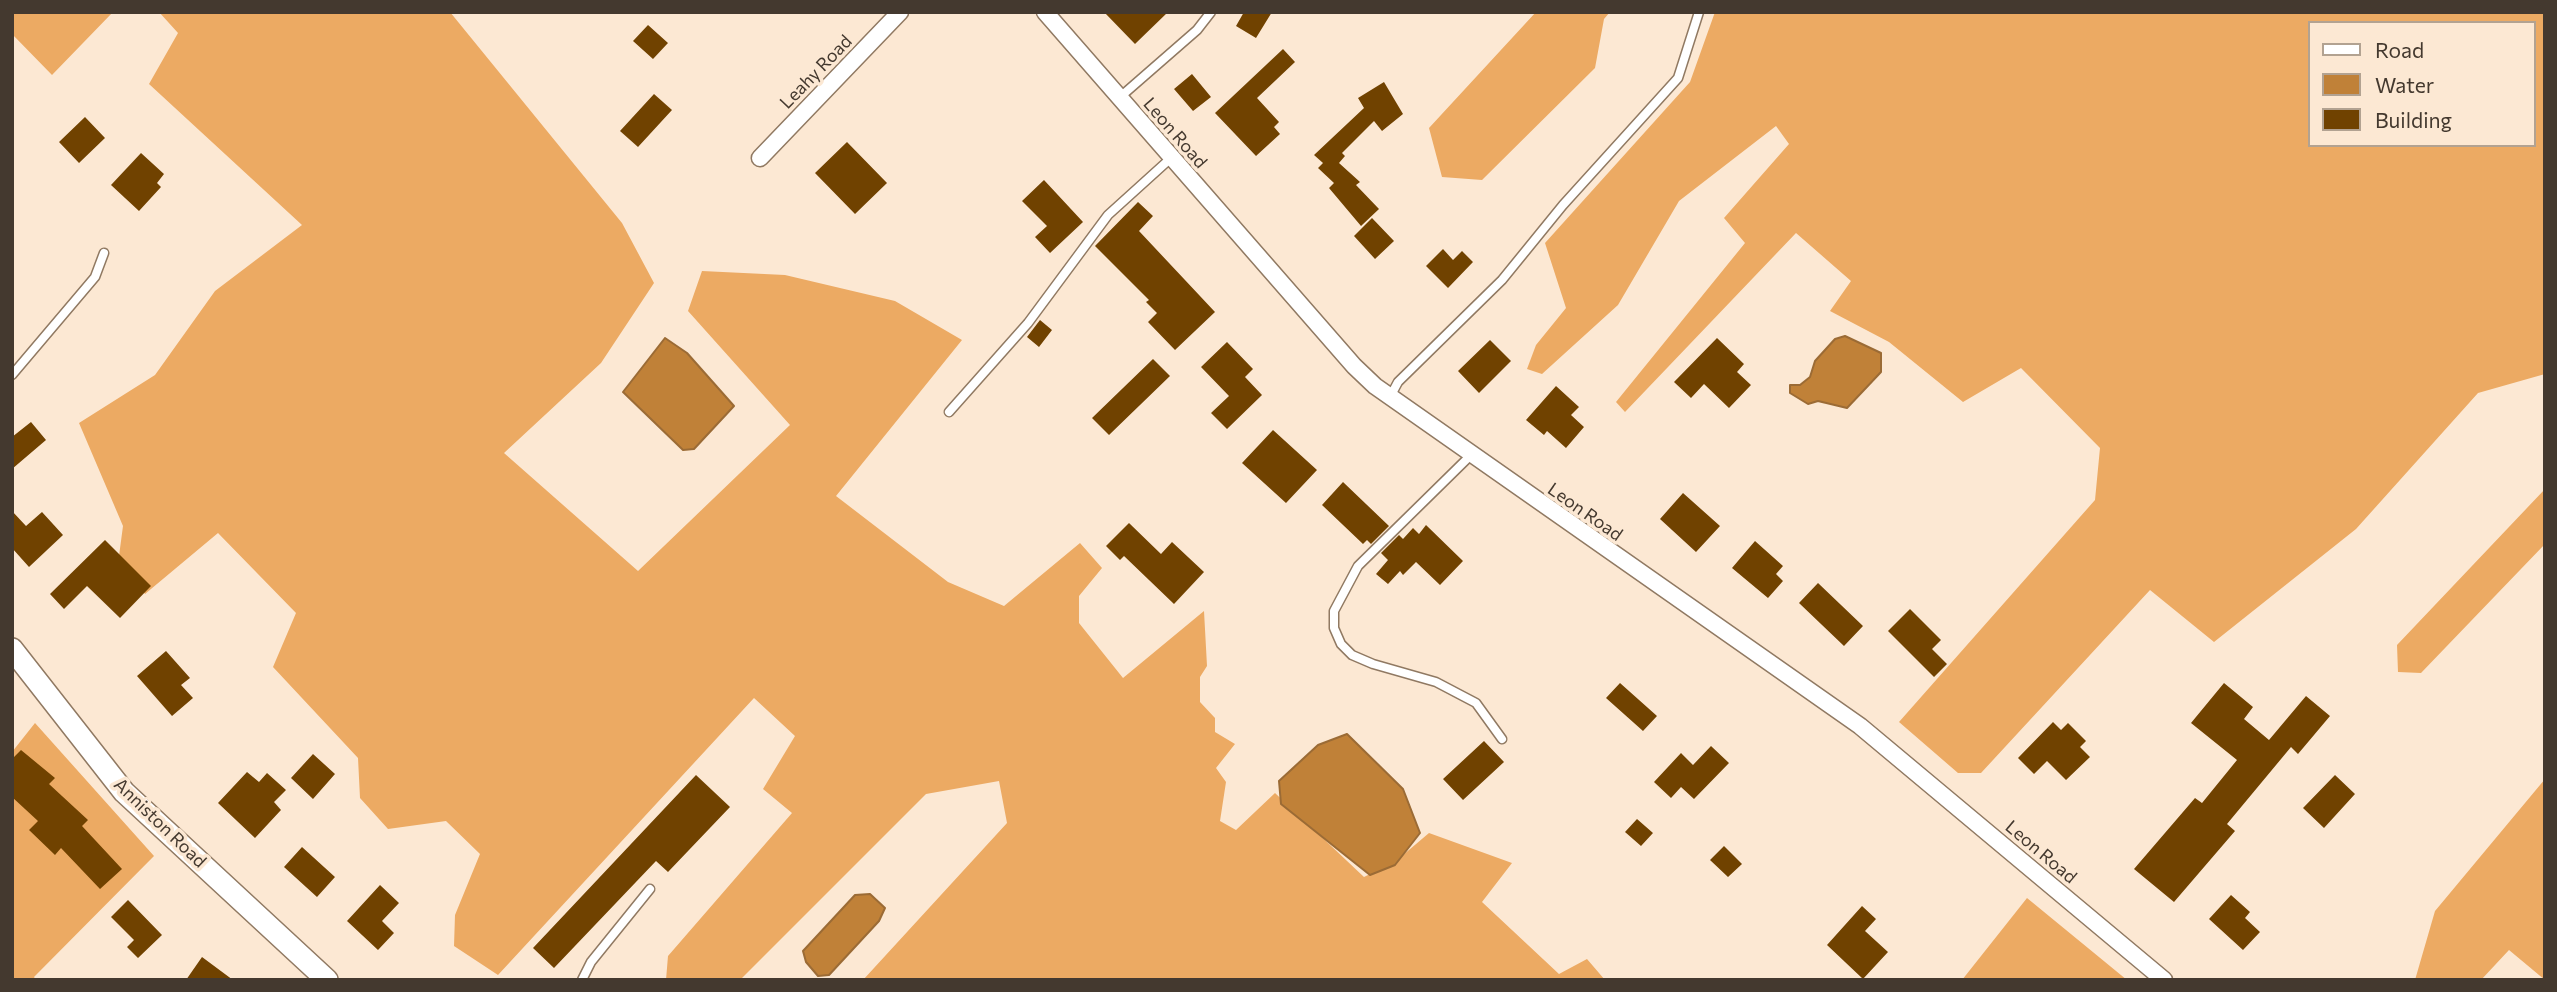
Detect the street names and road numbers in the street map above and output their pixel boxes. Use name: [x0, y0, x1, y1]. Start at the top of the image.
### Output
street label: Leahy Road: [776, 31, 856, 113]
street label: Leon Road: [1139, 93, 1211, 173]
street label: Leon Road: [1543, 478, 1627, 546]
street label: Anniston Road: [109, 774, 211, 872]
street label: Leon Road: [2001, 816, 2081, 888]

